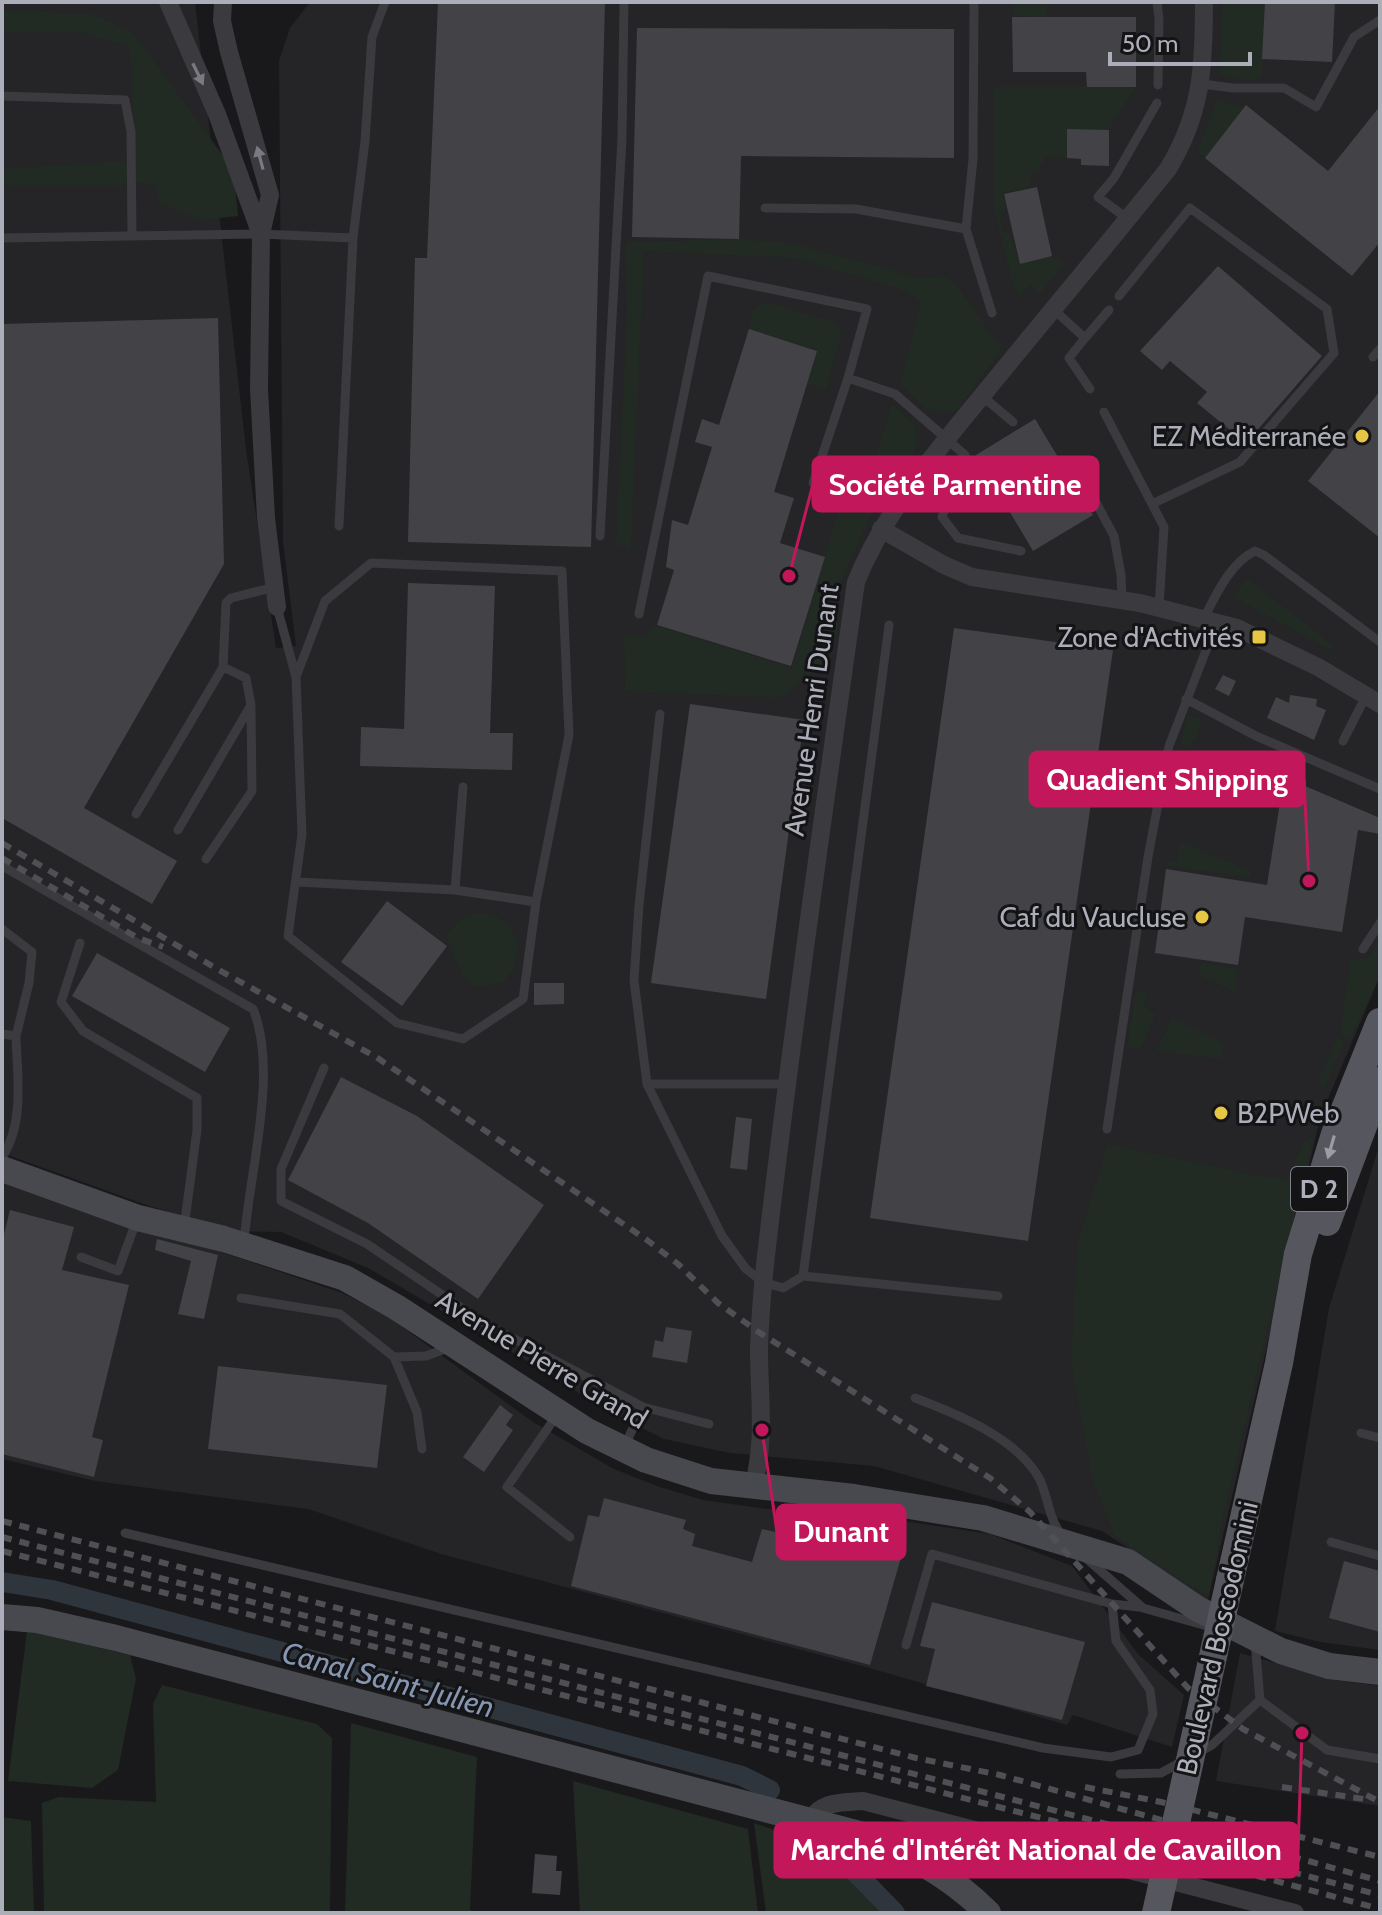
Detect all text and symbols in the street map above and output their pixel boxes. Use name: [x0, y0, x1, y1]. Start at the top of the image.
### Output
scale bar: [1110, 16, 1250, 66]
text: 50 m: [1122, 29, 1178, 58]
one-way arrow: [191, 62, 205, 85]
one-way arrow: [253, 146, 266, 170]
place label: EZ Méditerranée: [1152, 419, 1346, 453]
marker: EZ Méditerranée: [1353, 427, 1371, 445]
callout: Société Parmentine: [813, 457, 1098, 511]
text: Société Parmentine: [828, 466, 1082, 503]
street label: Avenue Henri Dunant: [776, 582, 846, 838]
place label: Zone d'Activités: [1058, 620, 1243, 654]
marker: Zone d'Activités: [1250, 628, 1268, 646]
callout: Quadient Shipping: [1030, 752, 1304, 806]
text: Quadient Shipping: [1046, 761, 1288, 798]
place label: Caf du Vaucluse: [999, 900, 1186, 934]
marker: Caf du Vaucluse: [1193, 908, 1211, 926]
place label: B2PWeb: [1237, 1096, 1339, 1130]
marker: B2PWeb: [1212, 1104, 1230, 1122]
one-way arrow: [1324, 1135, 1337, 1159]
road number: D 2: [1291, 1167, 1347, 1211]
street label: Avenue Pierre Grand: [430, 1282, 654, 1436]
street label: Boulevard Boscodomini: [1169, 1498, 1265, 1778]
callout: Dunant: [777, 1505, 905, 1559]
text: Dunant: [793, 1513, 889, 1550]
water label: Canal Saint-Julien: [278, 1633, 498, 1726]
callout: Marché d'Intérêt National de Cavaillon: [775, 1823, 1298, 1877]
text: Marché d'Intérêt National de Cavaillon: [790, 1831, 1282, 1868]

